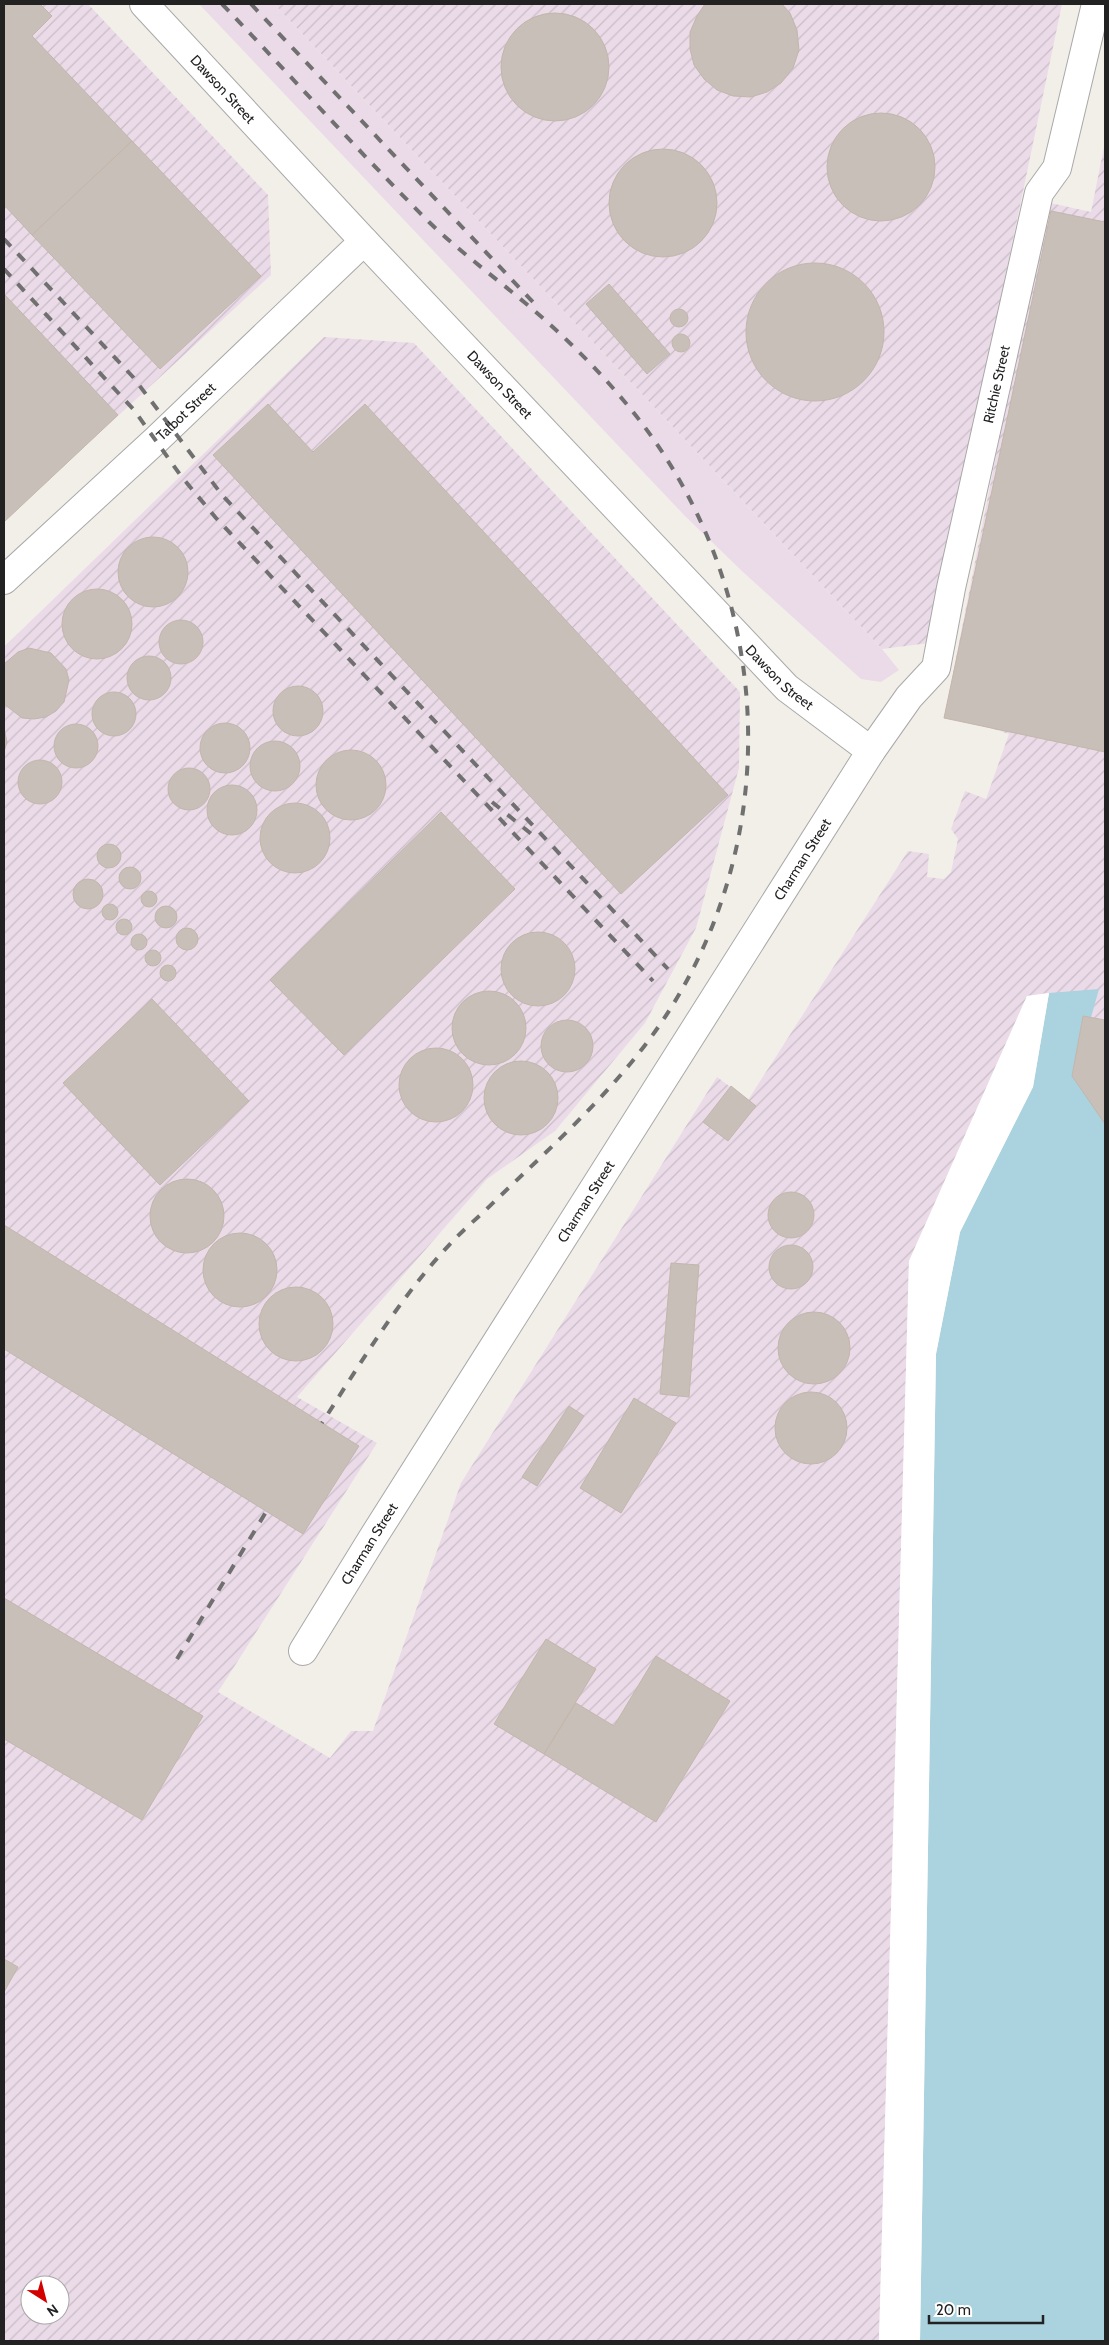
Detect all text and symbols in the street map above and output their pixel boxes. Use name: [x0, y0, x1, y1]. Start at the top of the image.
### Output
street label: Dawson Street: [187, 51, 259, 127]
street label: Ritchie Street: [979, 343, 1014, 425]
street label: Dawson Street: [463, 347, 537, 423]
street label: Talbot Street: [152, 378, 220, 444]
street label: Dawson Street: [742, 641, 817, 714]
street label: Charman Street: [770, 815, 835, 904]
street label: Charman Street: [553, 1157, 618, 1246]
street label: Charman Street: [337, 1499, 402, 1588]
north arrow: [20, 2275, 70, 2325]
scale bar: [929, 2292, 1043, 2324]
text: N: [43, 2300, 62, 2321]
text: 20 m: [936, 2301, 971, 2319]

